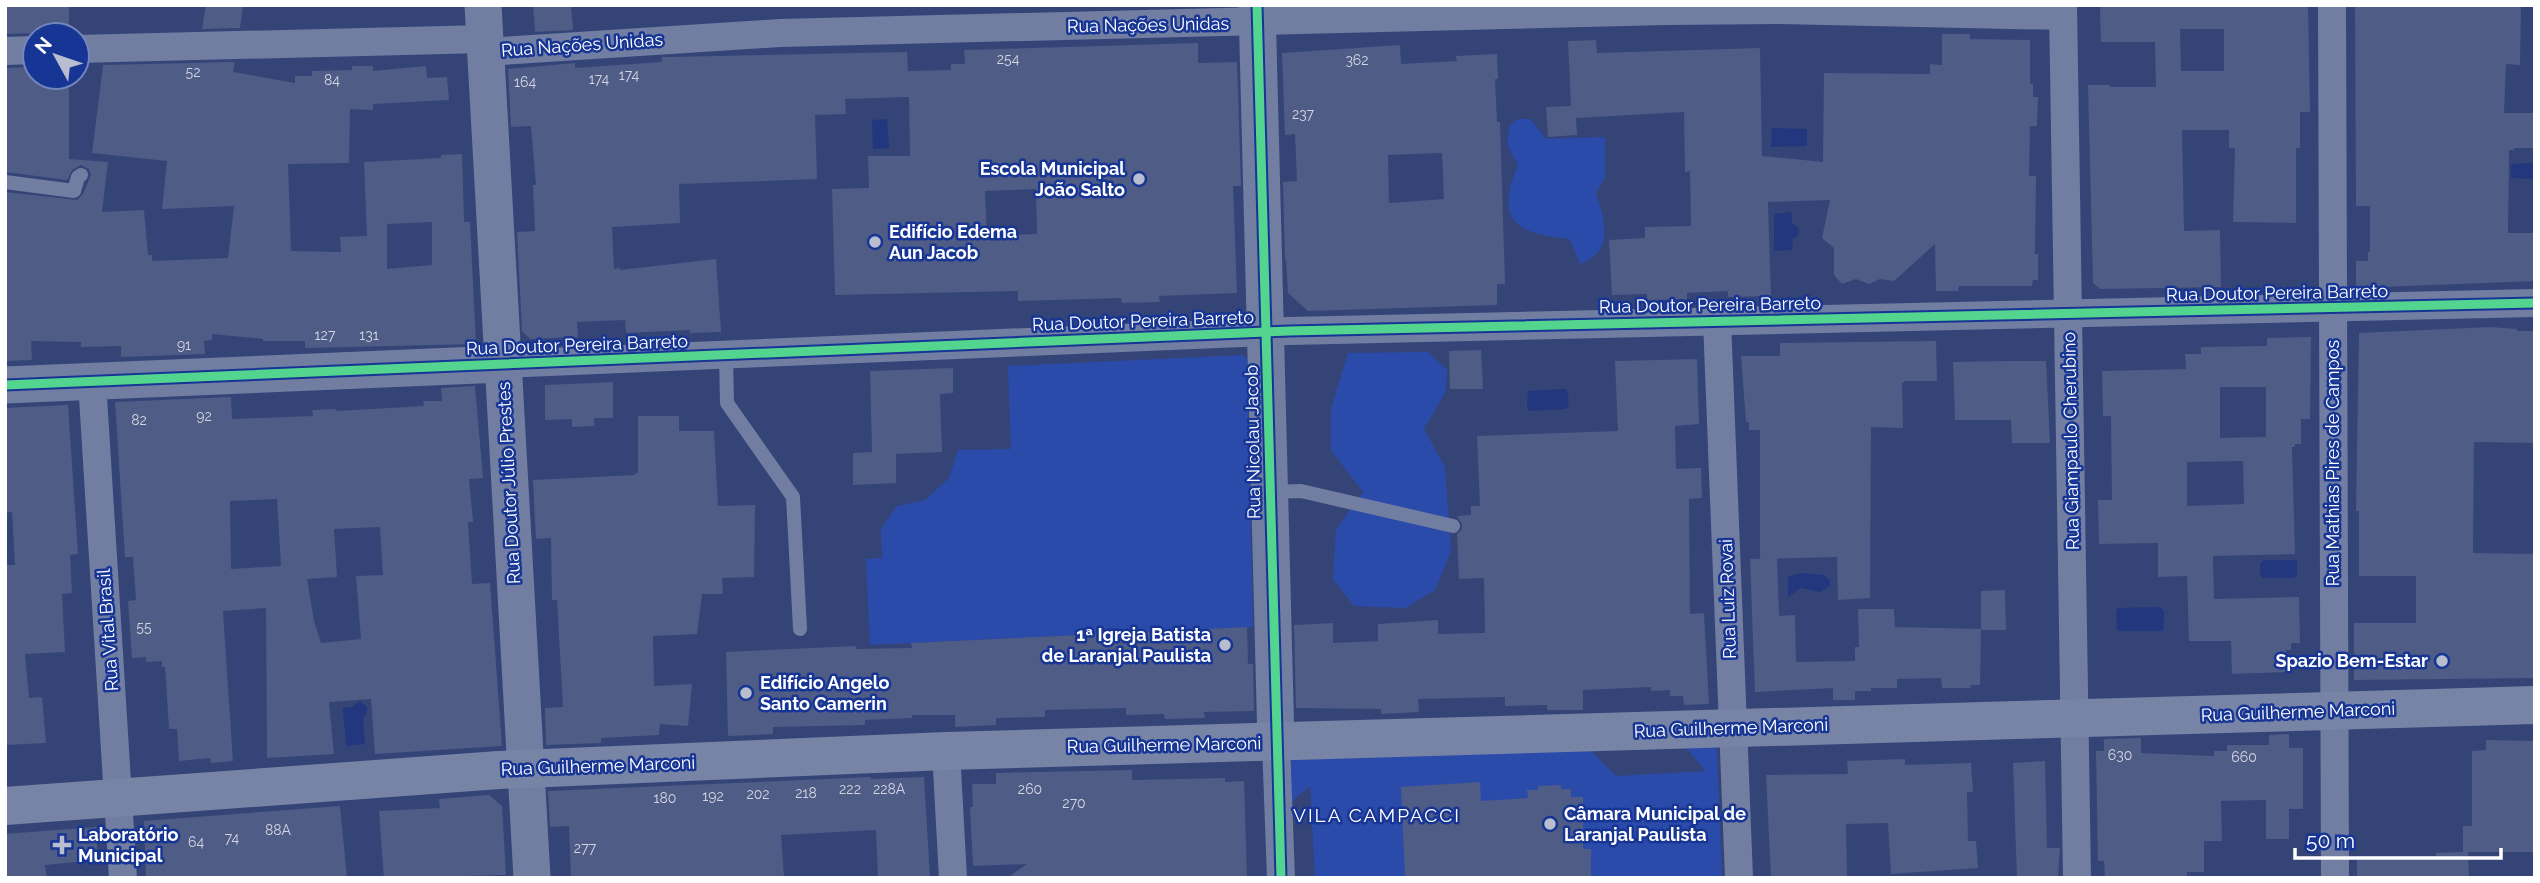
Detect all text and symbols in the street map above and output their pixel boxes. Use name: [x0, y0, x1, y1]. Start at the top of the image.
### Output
street label: Rua Nações Unidas: [1067, 13, 1230, 36]
north arrow: [21, 21, 91, 91]
street label: Rua Nações Unidas: [500, 28, 664, 61]
text: N: [30, 32, 56, 58]
house number: 254: [997, 51, 1020, 67]
house number: 362: [1345, 52, 1369, 68]
house number: 52: [186, 64, 200, 80]
house number: 174: [619, 67, 640, 83]
house number: 174: [589, 71, 610, 87]
house number: 84: [324, 72, 340, 88]
house number: 164: [514, 74, 536, 90]
house number: 237: [1292, 106, 1315, 122]
place label: Escola Municipal João Salto: [980, 158, 1125, 200]
marker: Escola Municipal João Salto: [1131, 171, 1147, 187]
place label: Edifício Edema Aun Jacob: [889, 221, 1017, 263]
marker: Edifício Edema Aun Jacob: [867, 234, 883, 250]
street label: Rua Doutor Pereira Barreto: [2166, 280, 2388, 305]
street label: Rua Doutor Pereira Barreto: [1599, 292, 1821, 317]
street label: Rua Doutor Pereira Barreto: [1032, 306, 1255, 335]
house number: 127: [315, 327, 336, 343]
house number: 131: [359, 327, 379, 343]
street label: Rua Doutor Pereira Barreto: [466, 330, 689, 359]
street label: Rua Giampaulo Cherubino: [2058, 331, 2083, 550]
house number: 91: [177, 337, 191, 353]
street label: Rua Mathias Pires de Campos: [2322, 340, 2343, 586]
street label: Rua Nicolau Jacob: [1241, 365, 1264, 519]
street label: Rua Doutor Júlio Prestes: [493, 381, 524, 585]
house number: 92: [196, 408, 212, 424]
house number: 82: [131, 412, 147, 428]
street label: Rua Luiz Rovai: [1715, 539, 1740, 659]
street label: Rua Vital Brasil: [93, 568, 122, 692]
house number: 55: [136, 619, 152, 635]
place label: 1ª Igreja Batista de Laranjal Paulista: [1042, 624, 1211, 666]
marker: 1ª Igreja Batista de Laranjal Paulista: [1217, 637, 1233, 653]
place label: Spazio Bem-Estar: [2275, 650, 2428, 671]
marker: Spazio Bem-Estar: [2434, 653, 2450, 669]
place label: Edifício Angelo Santo Camerin: [760, 672, 889, 714]
marker: Edifício Angelo Santo Camerin: [738, 685, 754, 701]
street label: Rua Guilherme Marconi: [2200, 698, 2396, 725]
street label: Rua Guilherme Marconi: [1633, 714, 1829, 741]
street label: Rua Guilherme Marconi: [1067, 732, 1261, 757]
house number: 630: [2108, 747, 2132, 763]
house number: 660: [2231, 749, 2257, 765]
street label: Rua Guilherme Marconi: [500, 752, 696, 779]
house number: 222: [839, 781, 861, 797]
house number: 228A: [873, 781, 906, 797]
house number: 260: [1018, 781, 1042, 797]
house number: 218: [795, 785, 817, 801]
house number: 202: [746, 786, 770, 802]
house number: 192: [702, 788, 724, 804]
house number: 180: [654, 790, 676, 806]
house number: 270: [1062, 795, 1086, 811]
place label: Câmara Municipal de Laranjal Paulista: [1564, 803, 1746, 845]
district label: VILA CAMPACCI: [1293, 804, 1461, 826]
marker: Câmara Municipal de Laranjal Paulista: [1542, 816, 1558, 832]
scale bar: [2295, 816, 2502, 860]
house number: 88A: [265, 822, 291, 838]
place label: Laboratório Municipal: [78, 824, 179, 866]
text: 50 m: [2306, 828, 2355, 853]
house number: 74: [225, 830, 240, 846]
house number: 64: [188, 834, 204, 850]
marker: Laboratório Municipal: [52, 835, 72, 855]
house number: 277: [574, 840, 597, 856]

